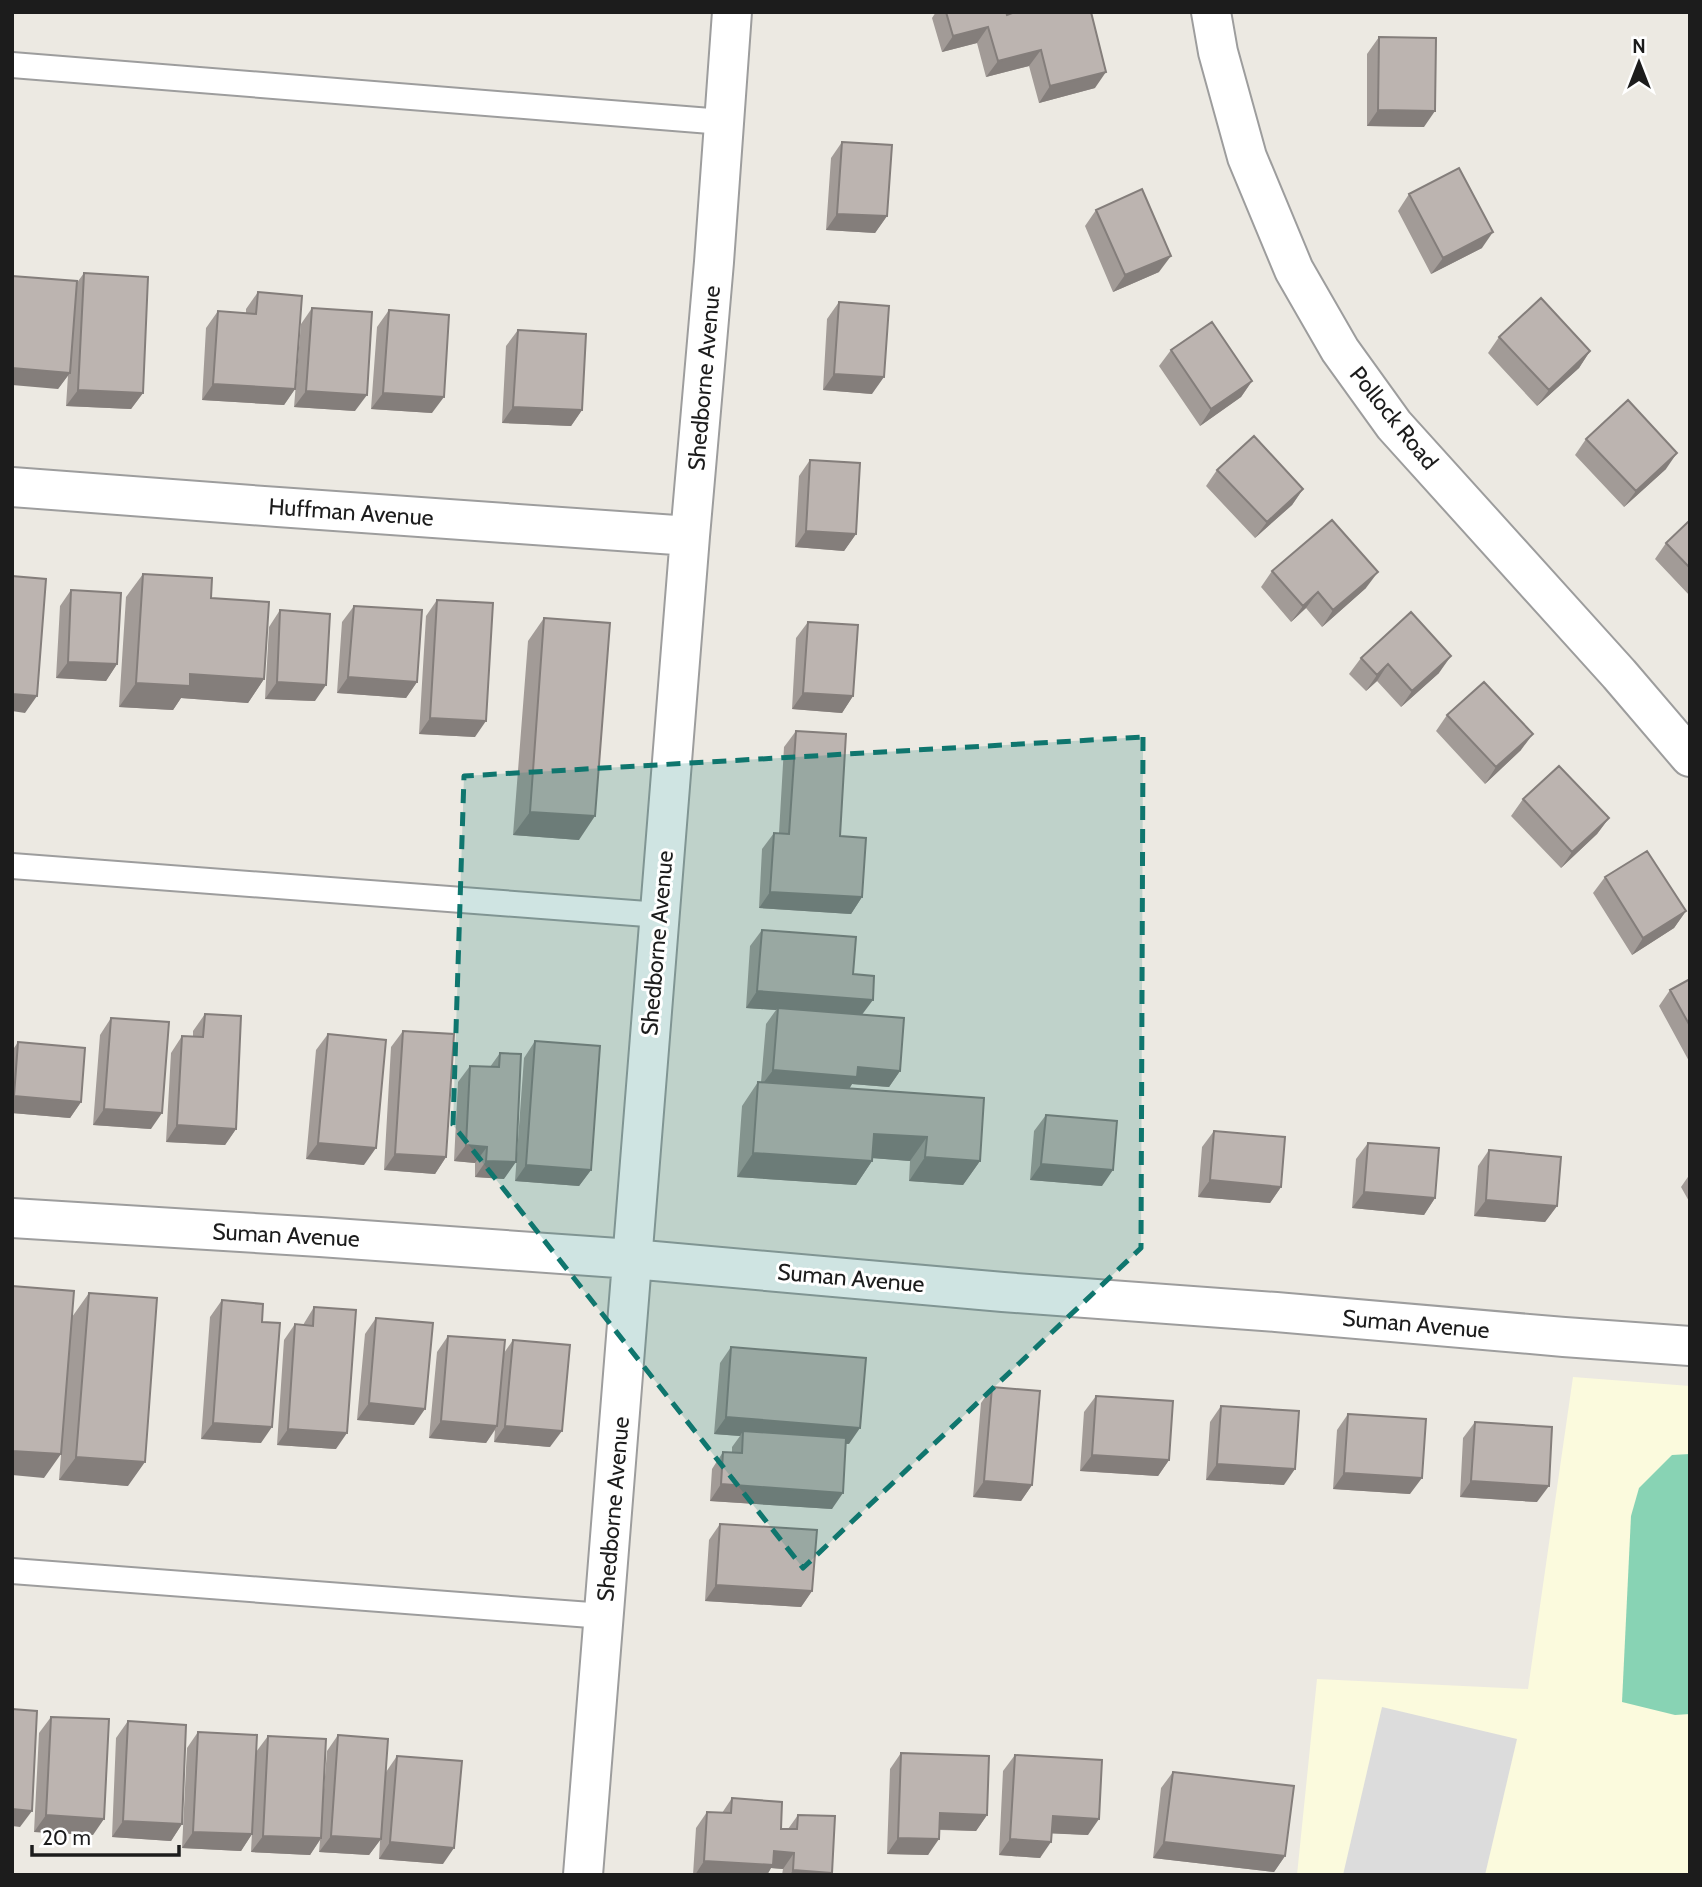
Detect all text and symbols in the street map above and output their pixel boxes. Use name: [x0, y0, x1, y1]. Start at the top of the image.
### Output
north arrow: [1604, 28, 1674, 98]
text: N: [1632, 35, 1646, 58]
street label: Shedborne Avenue: [682, 284, 726, 472]
street label: Pollock Road: [1344, 361, 1444, 475]
street label: Huffman Avenue: [268, 492, 435, 532]
street label: Shedborne Avenue: [635, 849, 679, 1037]
street label: Suman Avenue: [212, 1217, 361, 1253]
street label: Suman Avenue: [776, 1258, 926, 1298]
street label: Suman Avenue: [1341, 1304, 1491, 1344]
street label: Shedborne Avenue: [591, 1415, 635, 1603]
scale bar: [32, 1814, 178, 1858]
text: 20 m: [42, 1825, 91, 1850]

